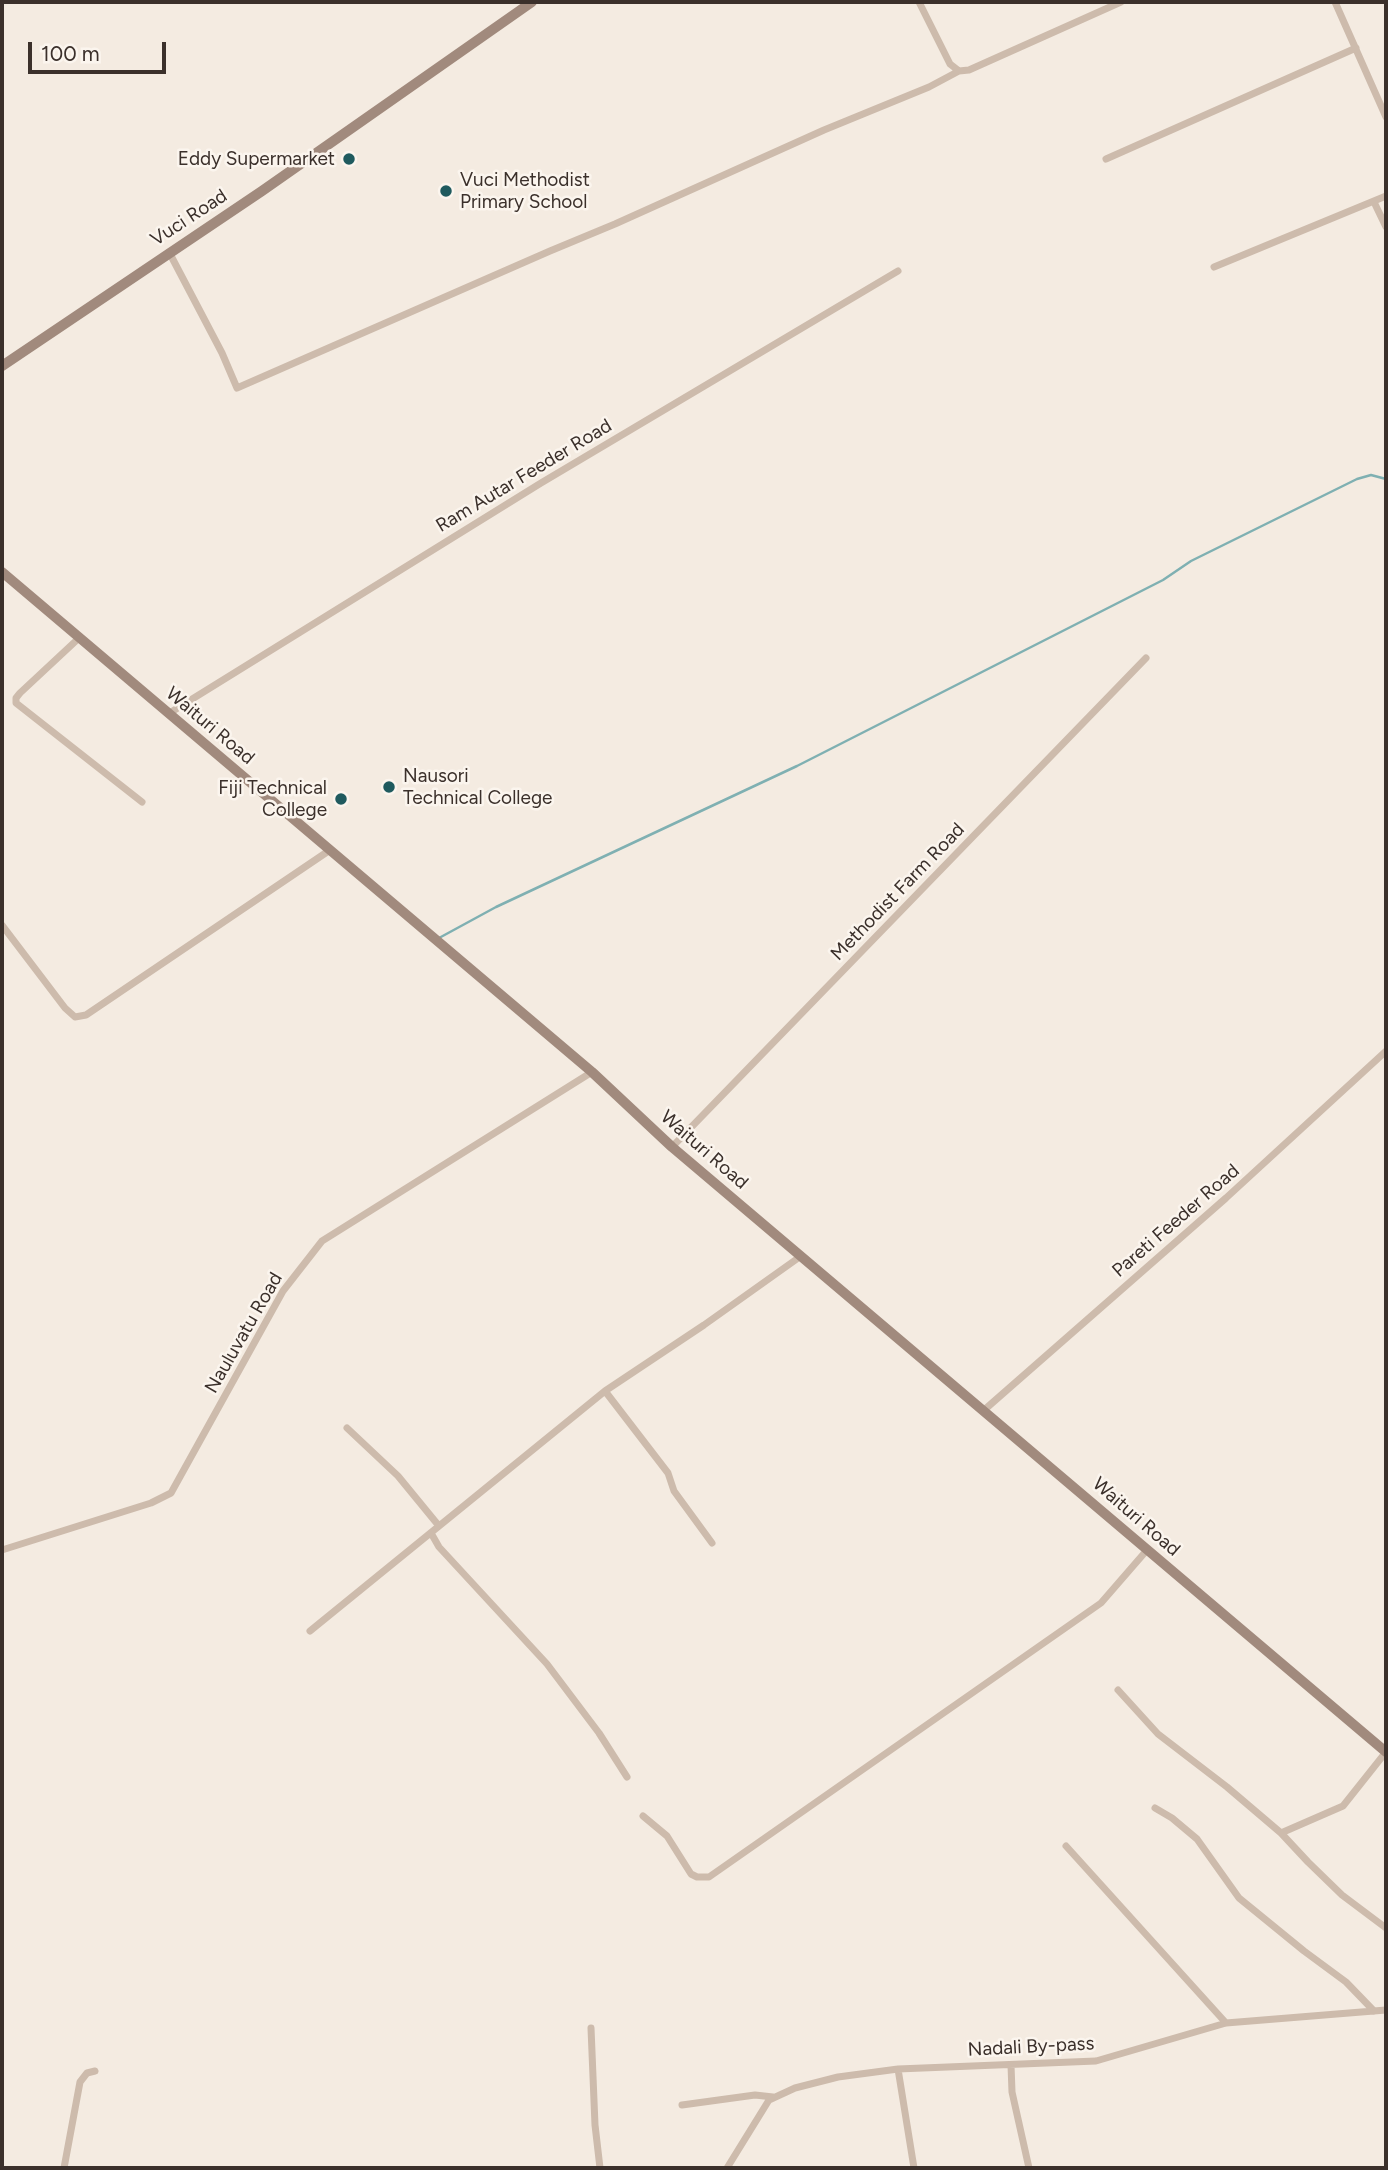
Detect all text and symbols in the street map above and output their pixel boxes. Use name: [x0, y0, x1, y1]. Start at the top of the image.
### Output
scale bar: [32, 28, 170, 72]
text: 100 m: [41, 41, 100, 66]
place label: Eddy Supermarket: [178, 148, 335, 170]
marker: Eddy Supermarket: [341, 151, 357, 167]
place label: Vuci Methodist Primary School: [460, 169, 590, 213]
marker: Vuci Methodist Primary School: [438, 183, 454, 199]
street label: Vuci Road: [146, 185, 232, 251]
street label: Ram Autar Feeder Road: [432, 414, 616, 538]
street label: Waituri Road: [161, 682, 259, 770]
place label: Nausori Technical College: [403, 765, 552, 809]
place label: Fiji Technical College: [218, 777, 327, 821]
marker: Nausori Technical College: [381, 779, 397, 795]
marker: Fiji Technical College: [333, 791, 349, 807]
street label: Methodist Farm Road: [826, 818, 970, 966]
street label: Waituri Road: [656, 1106, 752, 1194]
street label: Pareti Feeder Road: [1108, 1160, 1244, 1282]
street label: Nauluvatu Road: [200, 1269, 288, 1397]
street label: Waituri Road: [1088, 1473, 1184, 1561]
street label: Nadali By-pass: [967, 2032, 1095, 2062]

